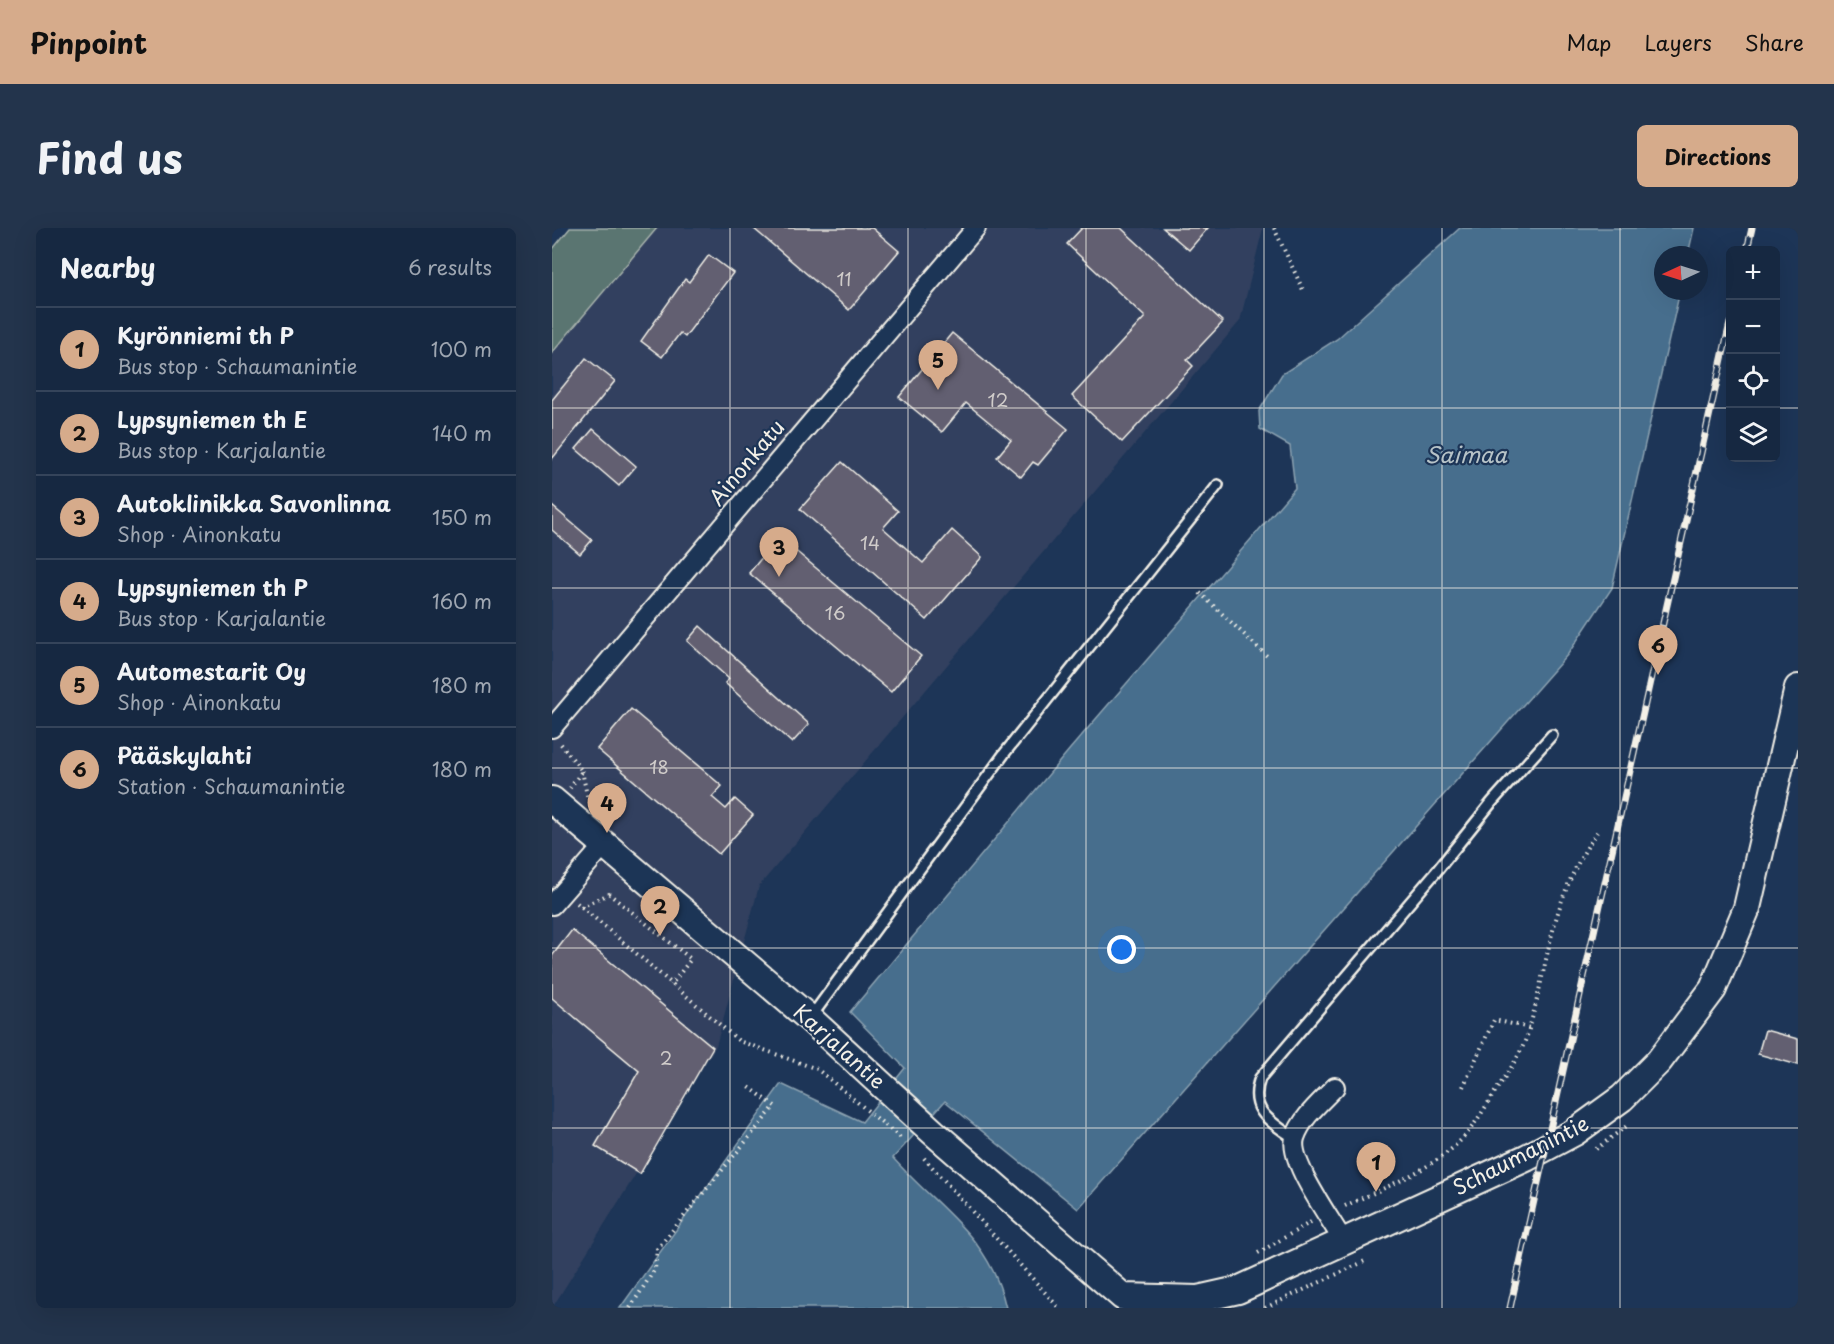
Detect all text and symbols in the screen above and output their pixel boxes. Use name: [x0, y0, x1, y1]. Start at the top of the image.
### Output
text: Pinpoint: [30, 21, 147, 64]
text: Map: [1567, 26, 1611, 58]
text: Layers: [1644, 26, 1712, 58]
text: Share: [1745, 26, 1804, 58]
text: Find us: [36, 125, 183, 188]
button: Directions: [1637, 125, 1798, 187]
north arrow: [1654, 246, 1708, 300]
map controls: [1726, 246, 1780, 462]
button: +: [1726, 246, 1780, 300]
text: Nearby: [60, 248, 155, 287]
text: 6 results: [408, 252, 492, 282]
house number: 11: [836, 265, 852, 292]
button: −: [1726, 300, 1780, 354]
text: Kyrönniemi th P: [117, 318, 294, 351]
text: 1: [75, 334, 84, 364]
text: 100 m: [431, 334, 492, 364]
pin: 5: [918, 340, 958, 390]
text: Bus stop · Schaumanintie: [117, 351, 357, 381]
button: locate: [1726, 354, 1780, 408]
house number: 12: [988, 386, 1008, 413]
text: Lypsyniemen th E: [117, 402, 307, 435]
button: layers: [1726, 408, 1780, 462]
street label: Ainonkatu: [700, 412, 791, 512]
text: 2: [72, 418, 87, 448]
text: 140 m: [432, 418, 492, 448]
text: Bus stop · Karjalantie: [117, 435, 326, 465]
water label: Saimaa: [1425, 437, 1508, 470]
text: Autoklinikka Savonlinna: [117, 486, 391, 519]
text: 3: [73, 502, 86, 532]
text: 150 m: [432, 502, 492, 532]
text: Shop · Ainonkatu: [117, 519, 281, 549]
pin: 3: [760, 528, 798, 577]
house number: 14: [860, 529, 880, 556]
text: Lypsyniemen th P: [117, 570, 308, 603]
text: 4: [73, 586, 86, 616]
text: 160 m: [432, 586, 492, 616]
house number: 16: [825, 599, 845, 626]
text: Bus stop · Karjalantie: [117, 603, 326, 633]
pin: 6: [1638, 626, 1678, 675]
text: Automestarit Oy: [117, 654, 306, 687]
text: 5: [73, 670, 86, 700]
text: 180 m: [432, 670, 492, 700]
text: Shop · Ainonkatu: [117, 687, 281, 717]
text: Pääskylahti: [117, 738, 252, 771]
house number: 18: [649, 753, 669, 780]
text: 6: [72, 754, 87, 784]
text: 180 m: [432, 754, 492, 784]
text: Station · Schaumanintie: [117, 771, 345, 801]
pin: 4: [588, 784, 626, 833]
pin: 2: [640, 886, 680, 936]
your location: [1107, 935, 1136, 964]
street label: Karjalantie: [787, 995, 894, 1096]
house number: 2: [660, 1044, 672, 1071]
street label: Schaumanintie: [1447, 1106, 1594, 1202]
pin: 1: [1356, 1142, 1396, 1192]

